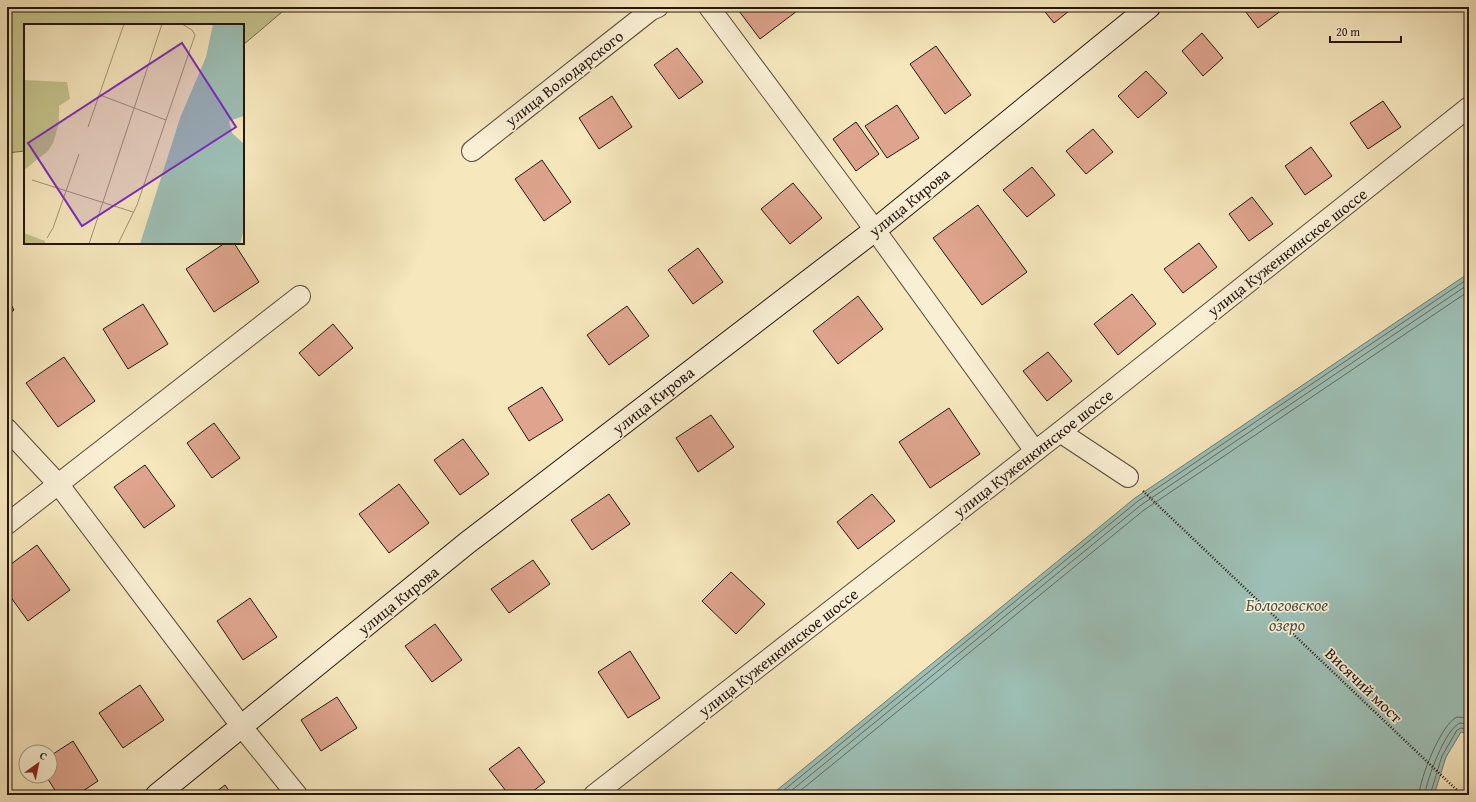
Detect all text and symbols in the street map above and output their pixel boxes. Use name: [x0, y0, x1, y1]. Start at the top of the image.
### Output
scale bar: [1330, 18, 1401, 44]
text: 20 m: [1336, 23, 1360, 40]
inset map: [24, 24, 244, 244]
street label: улица Володарского: [499, 24, 628, 133]
street label: улица Кирова: [862, 162, 955, 243]
street label: улица Куженкинское шоссе: [1201, 182, 1372, 323]
street label: улица Кирова: [606, 360, 699, 440]
street label: улица Куженкинское шоссе: [947, 383, 1118, 524]
street label: улица Кирова: [351, 560, 444, 641]
street label: улица Куженкинское шоссе: [692, 582, 863, 723]
water label: Бологовское озеро: [1246, 592, 1328, 637]
street label: Висячий мост: [1320, 642, 1408, 728]
north arrow: [18, 744, 58, 784]
text: С: [36, 747, 50, 764]

